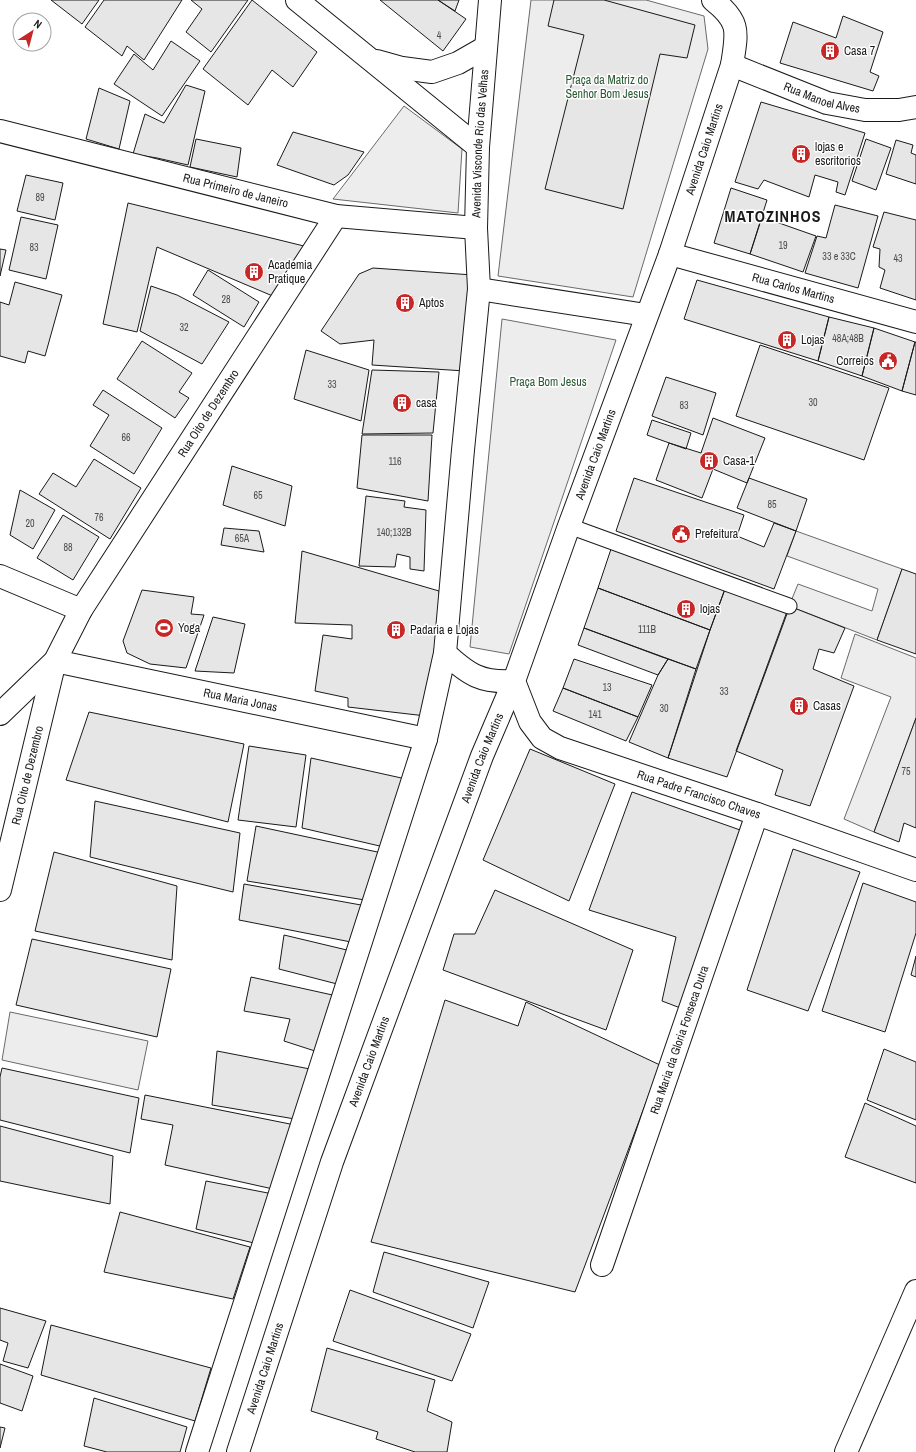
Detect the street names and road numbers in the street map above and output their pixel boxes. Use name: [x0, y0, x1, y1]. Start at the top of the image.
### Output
street label: Avenida Visconde Rio das Velhas: [468, 69, 492, 219]
street label: Rua Manoel Alves: [781, 78, 861, 117]
street label: Avenida Caio Martins: [682, 102, 727, 198]
street label: Rua Primeiro de Janeiro: [181, 170, 290, 212]
street label: Rua Carlos Martins: [750, 269, 837, 307]
street label: Rua Oito de Dezembro: [174, 366, 243, 460]
street label: Avenida Caio Martins: [571, 407, 620, 503]
street label: Rua Maria Jonas: [202, 684, 279, 716]
street label: Avenida Caio Martins: [457, 711, 507, 806]
street label: Rua Oito de Dezembro: [8, 724, 47, 826]
street label: Rua Padre Francisco Chaves: [635, 766, 763, 823]
street label: Rua Maria da Gloria Fonseca Dutra: [646, 963, 712, 1116]
street label: Avenida Caio Martins: [345, 1014, 393, 1110]
street label: Avenida Caio Martins: [243, 1320, 287, 1417]

